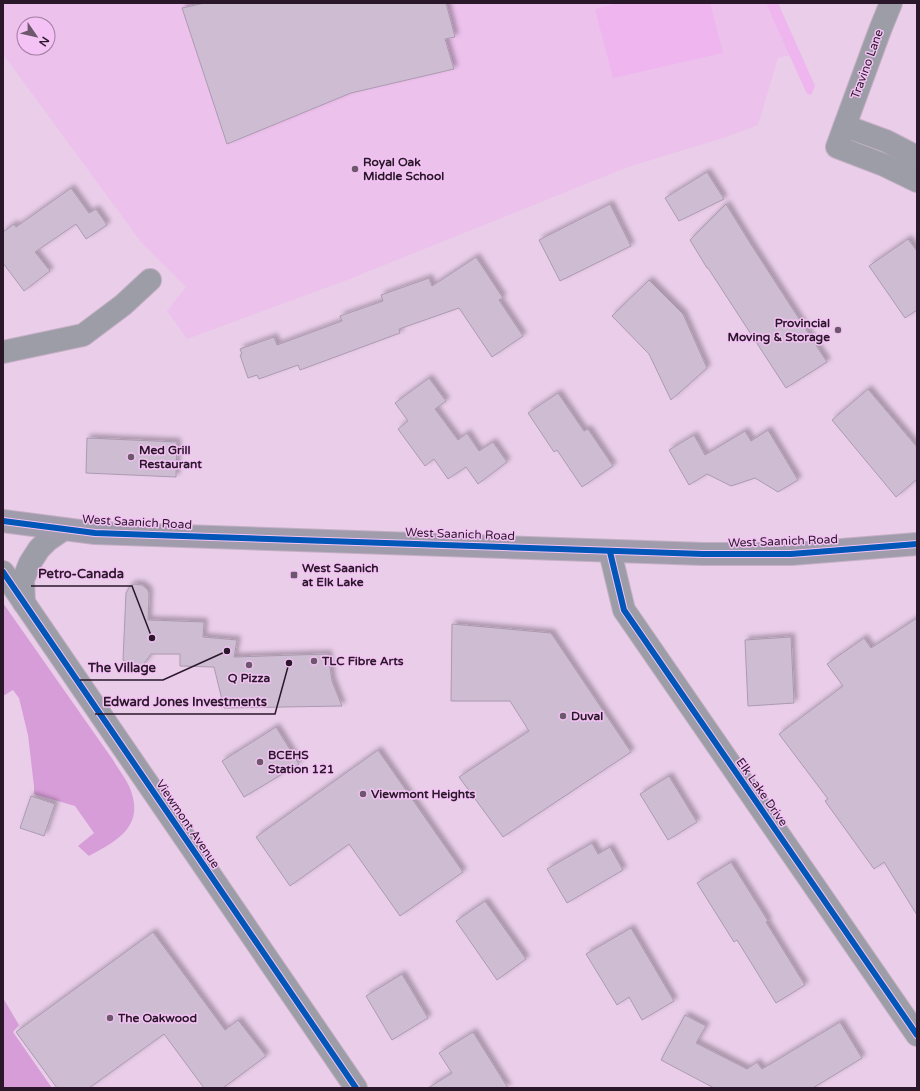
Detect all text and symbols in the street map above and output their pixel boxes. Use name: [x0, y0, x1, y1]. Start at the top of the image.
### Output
north arrow: [16, 16, 56, 56]
street label: Travino Lane: [848, 27, 886, 101]
text: N: [36, 34, 52, 49]
place label: Royal Oak Middle School: [363, 155, 444, 183]
marker: Royal Oak Middle School: [350, 164, 360, 174]
place label: Provincial Moving & Storage: [727, 316, 830, 345]
marker: Provincial Moving & Storage: [833, 325, 843, 335]
place label: Med Grill Restaurant: [139, 443, 202, 471]
marker: Med Grill Restaurant: [126, 452, 136, 462]
street label: West Saanich Road: [82, 512, 192, 532]
street label: West Saanich Road: [405, 525, 515, 543]
street label: West Saanich Road: [728, 532, 838, 550]
callout: Petro-Canada: [31, 561, 132, 586]
place label: West Saanich at Elk Lake: [302, 561, 379, 589]
text: Petro-Canada: [38, 566, 124, 582]
marker: West Saanich at Elk Lake: [289, 570, 299, 580]
place label: TLC Fibre Arts: [321, 654, 404, 668]
callout: The Village: [80, 655, 163, 680]
marker: TLC Fibre Arts: [309, 656, 319, 666]
text: The Village: [87, 660, 157, 676]
marker: Q Pizza: [244, 660, 254, 670]
place label: Q Pizza: [228, 671, 271, 685]
callout: Edward Jones Investments: [95, 689, 275, 714]
text: Edward Jones Investments: [103, 694, 267, 710]
place label: Duval: [571, 709, 603, 723]
marker: Duval: [558, 711, 568, 721]
place label: BCEHS Station 121: [268, 748, 334, 776]
street label: Elk Lake Drive: [733, 755, 791, 829]
marker: BCEHS Station 121: [255, 757, 265, 767]
street label: Viewmont Avenue: [153, 777, 223, 871]
place label: Viewmont Heights: [371, 787, 476, 802]
marker: Viewmont Heights: [358, 789, 368, 799]
place label: The Oakwood: [117, 1011, 197, 1025]
marker: The Oakwood: [105, 1013, 115, 1023]

